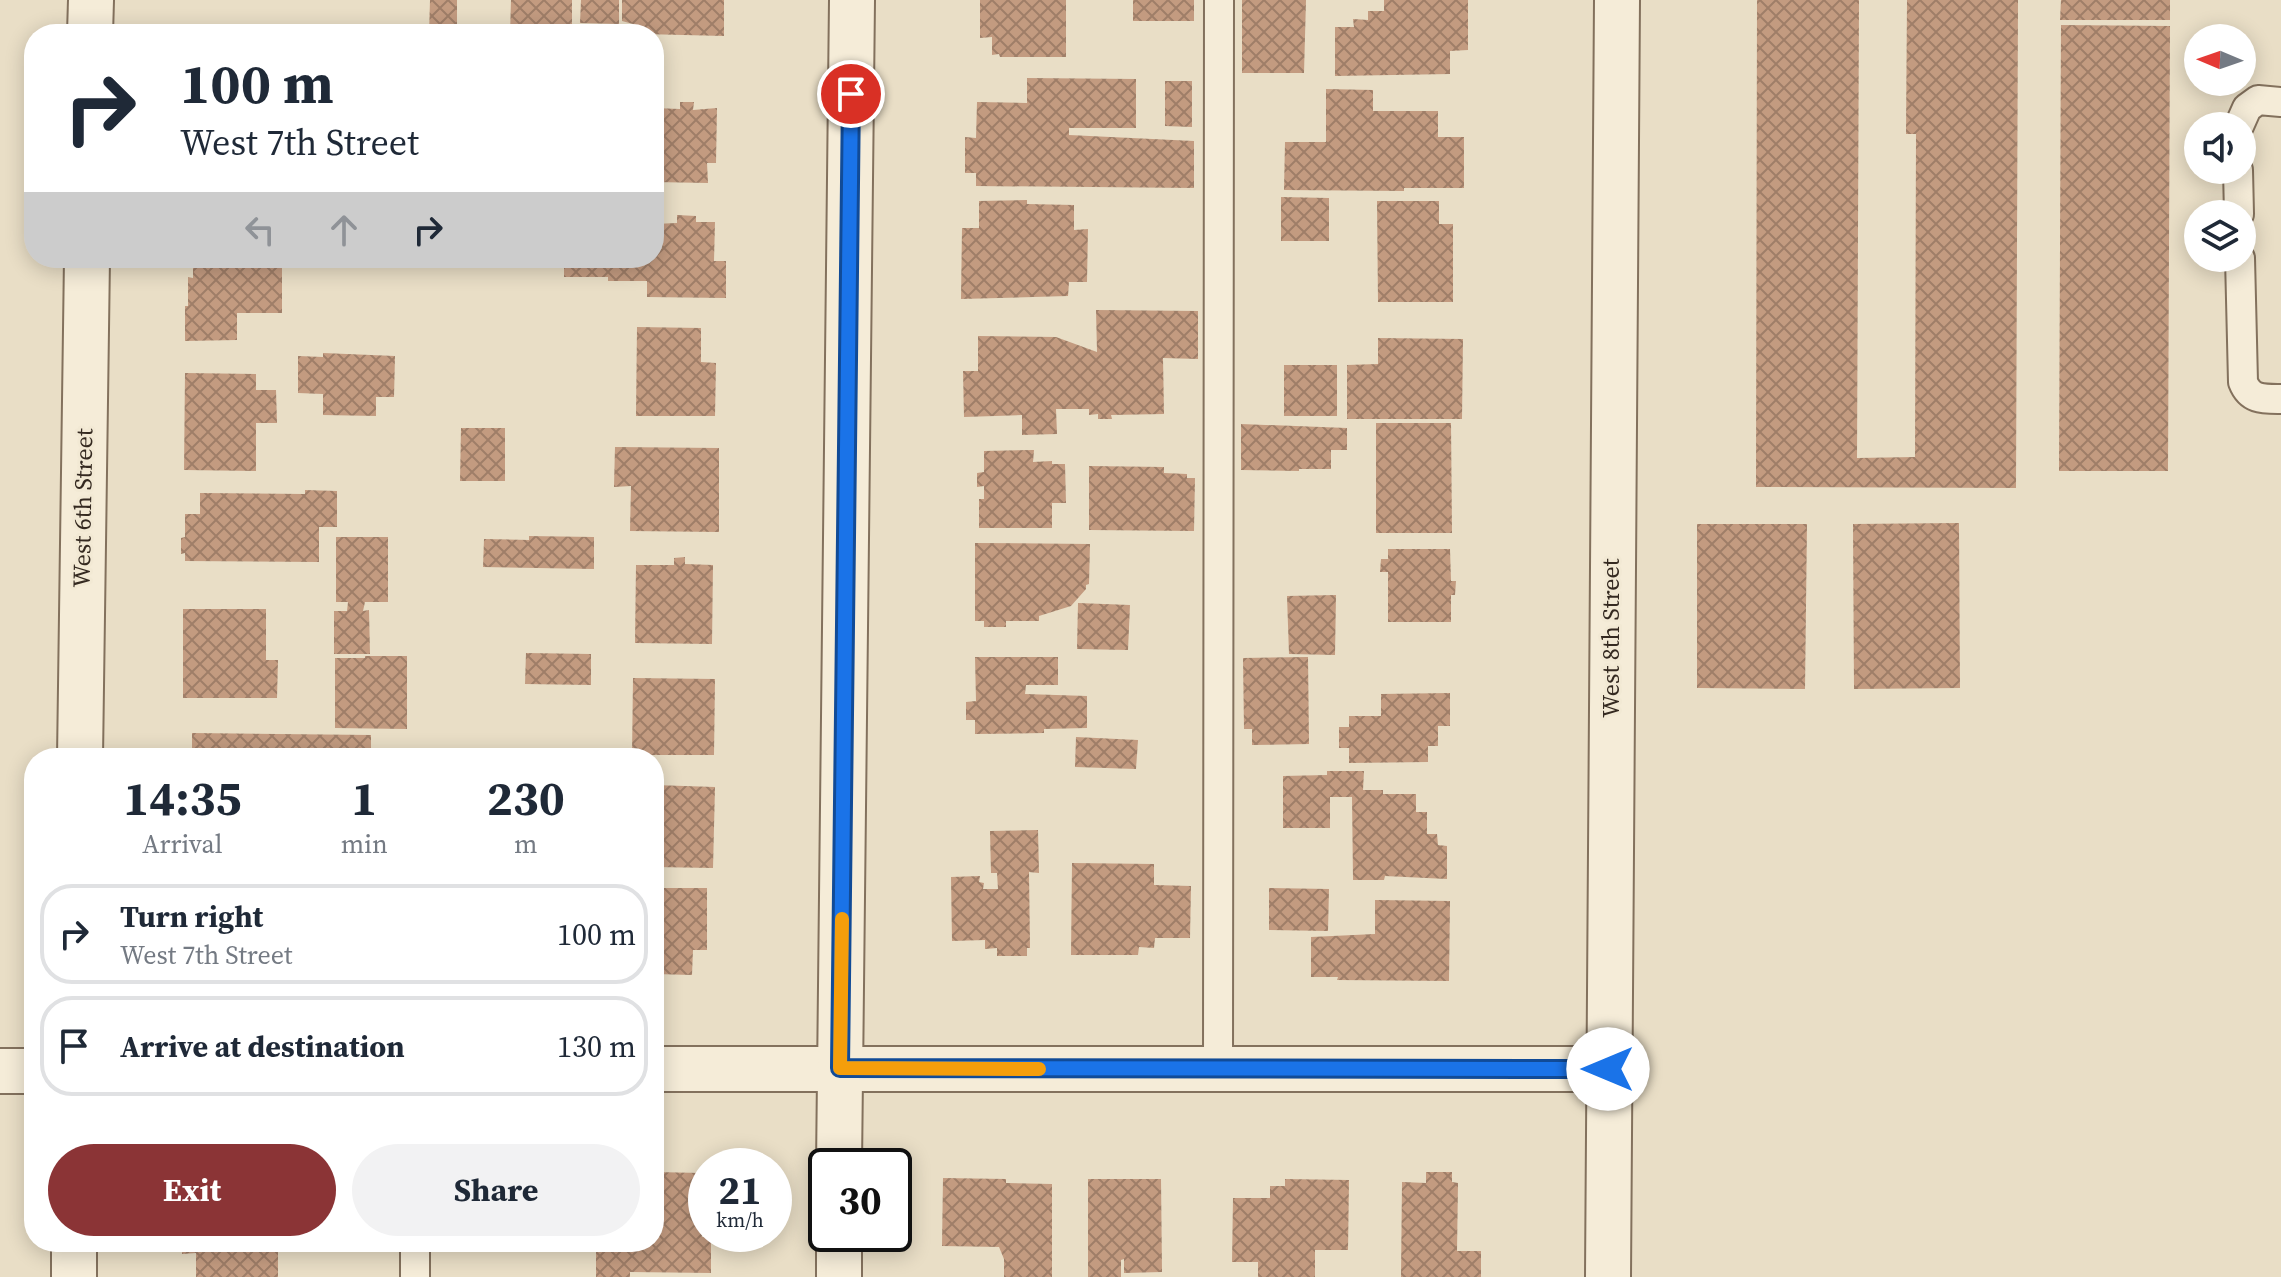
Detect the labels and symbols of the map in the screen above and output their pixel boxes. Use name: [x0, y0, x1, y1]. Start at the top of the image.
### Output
north arrow: [2184, 24, 2256, 96]
pin: [817, 60, 885, 128]
street label: West 6th Street: [65, 428, 100, 588]
street label: West 8th Street: [1594, 558, 1627, 718]
position arrow: [1566, 1027, 1650, 1111]
speed limit sign: 30: [808, 1148, 912, 1252]

